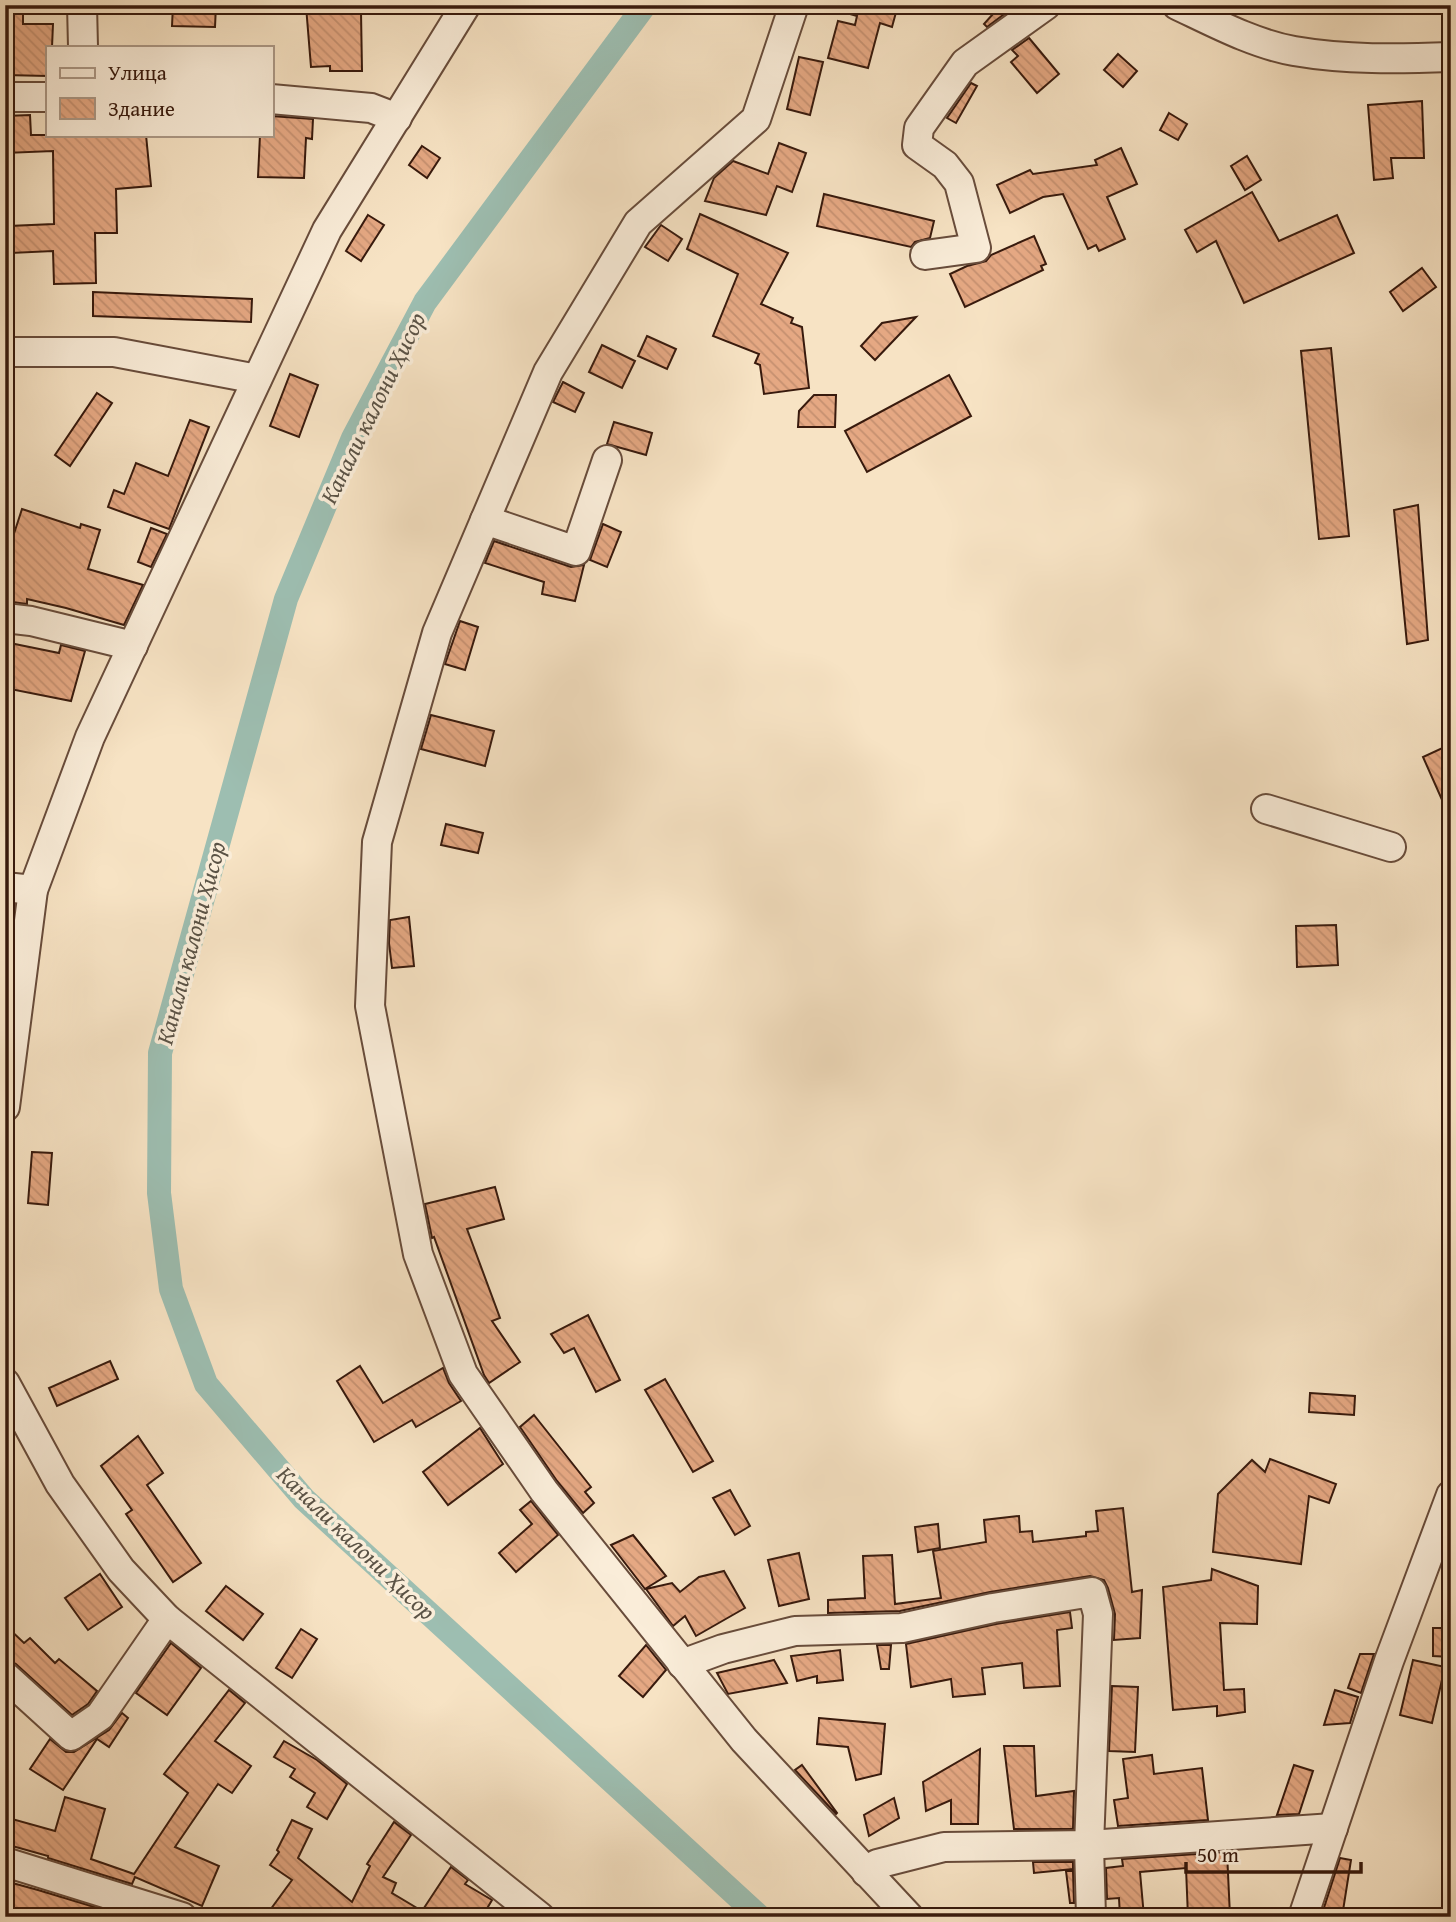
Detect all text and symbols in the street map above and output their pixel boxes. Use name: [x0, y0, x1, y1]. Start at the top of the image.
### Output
legend: [46, 46, 273, 136]
text: Улица: [108, 57, 167, 88]
text: Здание: [108, 93, 175, 124]
water label: Канали калони Ҳисор: [311, 306, 434, 509]
water label: Канали калони Ҳисор: [147, 837, 234, 1048]
water label: Канали калони Ҳисор: [269, 1457, 444, 1628]
scale bar: [1186, 1831, 1362, 1875]
text: 50 m: [1197, 1839, 1239, 1870]

